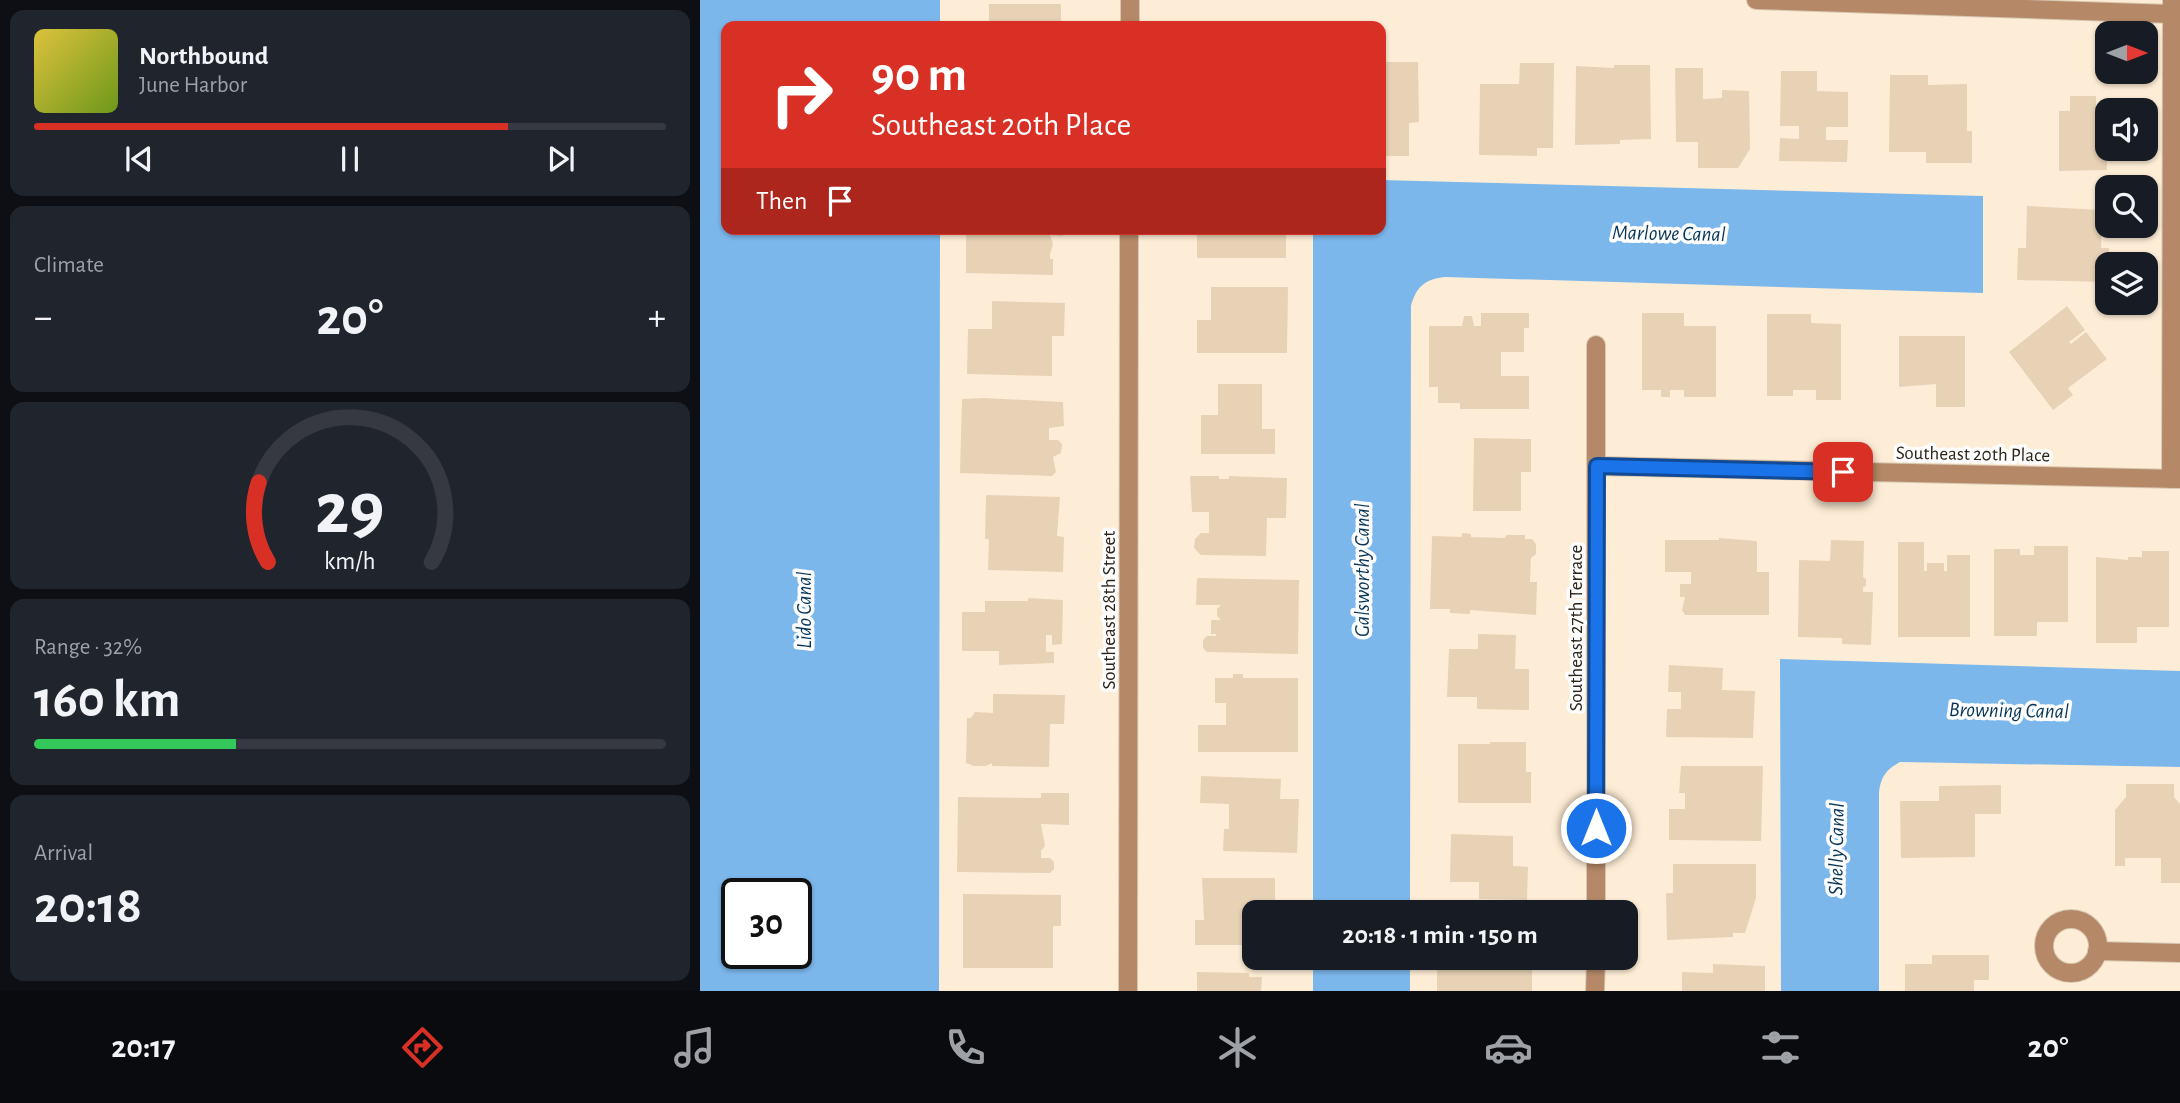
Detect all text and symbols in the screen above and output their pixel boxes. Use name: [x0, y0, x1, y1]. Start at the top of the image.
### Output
north arrow: [2095, 21, 2158, 84]
map controls: [2095, 21, 2158, 315]
text: Northbound: [139, 43, 268, 69]
icon: right: [756, 49, 847, 140]
text: 90 m: [871, 51, 967, 100]
text: June Harbor: [139, 74, 247, 97]
button: sound: [2095, 98, 2158, 161]
text: Southeast 20th Place: [871, 109, 1131, 141]
icon: previous: [120, 140, 158, 178]
icon: pause: [331, 140, 369, 178]
icon: next: [542, 140, 580, 178]
button: search: [2095, 175, 2158, 238]
icon: arrive: [821, 182, 859, 220]
text: Then: [756, 188, 807, 214]
water label: Marlowe Canal: [1612, 222, 1726, 245]
button: layers: [2095, 252, 2158, 315]
text: Climate: [34, 254, 104, 277]
text: 20°: [317, 292, 383, 344]
text: −: [34, 299, 52, 337]
text: +: [648, 299, 666, 337]
pin: [1813, 442, 1873, 502]
street label: Southeast 20th Place: [1896, 444, 2050, 465]
icon: arrive: [1824, 453, 1862, 491]
text: 29: [315, 474, 385, 547]
water label: Galsworthy Canal: [1352, 503, 1373, 637]
street label: Southeast 28th Street: [1100, 531, 1119, 689]
street label: Southeast 27th Terrace: [1567, 545, 1586, 711]
text: km/h: [324, 548, 376, 573]
water label: Lido Canal: [794, 571, 815, 649]
text: Range · 32%: [34, 636, 142, 659]
text: 160 km: [34, 674, 180, 726]
water label: Browning Canal: [1949, 699, 2069, 722]
position arrow: [1559, 791, 1633, 865]
water label: Shelly Canal: [1825, 803, 1848, 896]
text: Arrival: [34, 842, 93, 865]
speed limit sign: 30: [721, 878, 812, 969]
text: 20:18: [34, 880, 142, 932]
text: 20:18 · 1 min · 150 m: [1342, 922, 1538, 948]
icon: directions: [398, 1023, 447, 1072]
icon: music: [670, 1023, 719, 1072]
icon: phone: [941, 1023, 990, 1072]
icon: climate: [1213, 1023, 1262, 1072]
icon: car: [1484, 1023, 1533, 1072]
icon: filters: [1756, 1023, 1805, 1072]
text: 20:17: [111, 1031, 176, 1063]
text: 20°: [2028, 1031, 2069, 1063]

